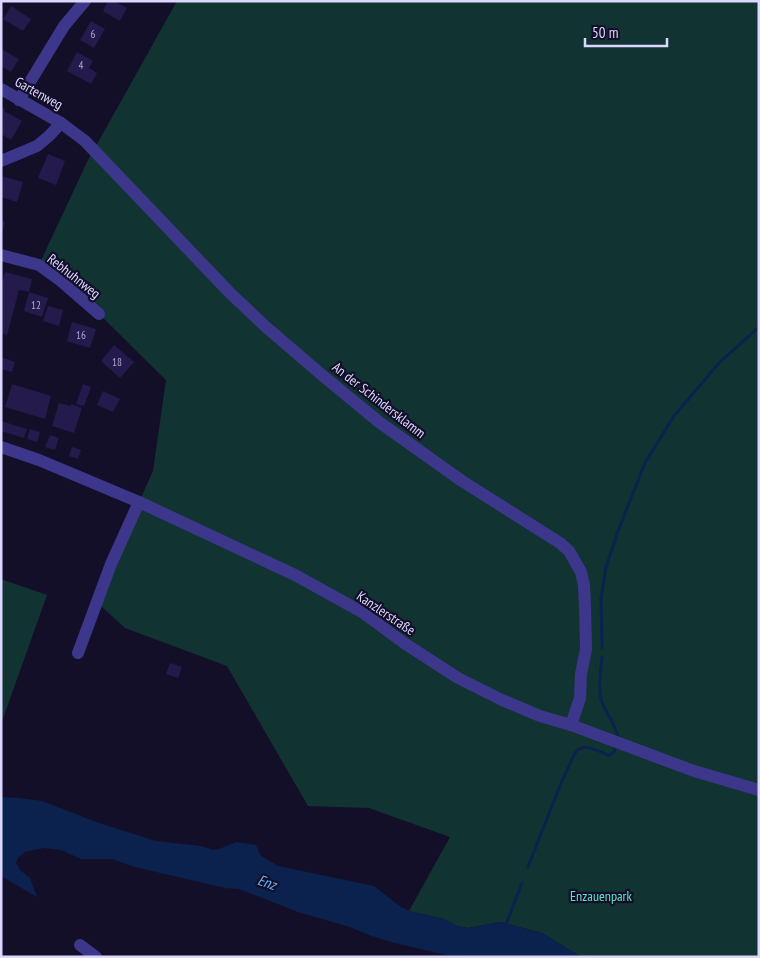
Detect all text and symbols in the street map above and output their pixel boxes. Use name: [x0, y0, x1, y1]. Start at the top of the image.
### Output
scale bar: [585, 15, 668, 47]
text: 50 m: [592, 23, 618, 42]
house number: 6: [91, 27, 96, 41]
house number: 4: [79, 58, 84, 72]
street label: Gartenweg: [12, 72, 66, 114]
street label: Rebhuhnweg: [44, 250, 104, 302]
house number: 12: [31, 298, 41, 312]
house number: 16: [76, 328, 86, 342]
house number: 18: [112, 355, 122, 369]
street label: An der Schindersklamm: [329, 358, 429, 442]
street label: Kanzlerstraße: [353, 587, 419, 639]
water label: Enz: [255, 870, 280, 895]
park label: Enzauenpark: [570, 887, 632, 905]

